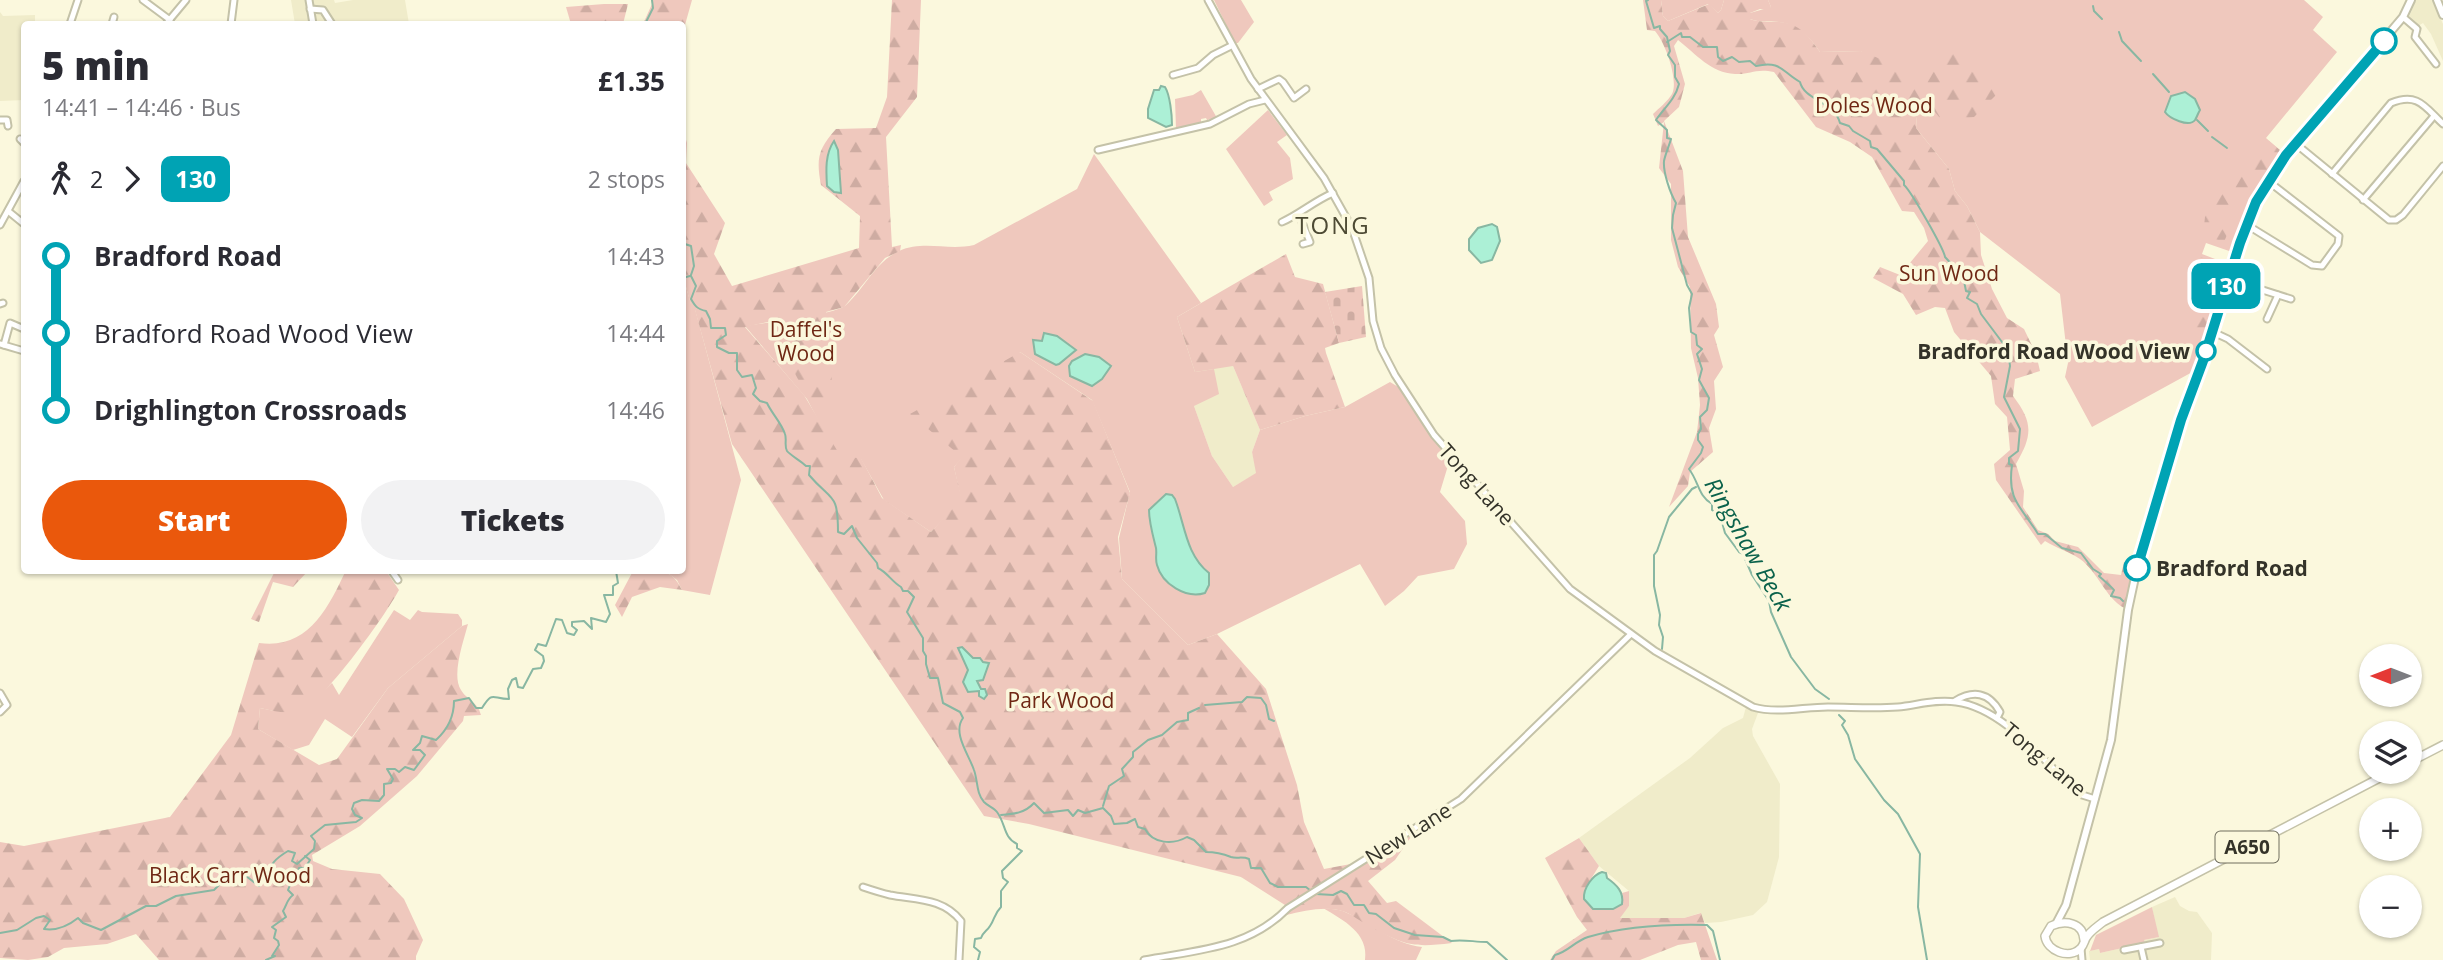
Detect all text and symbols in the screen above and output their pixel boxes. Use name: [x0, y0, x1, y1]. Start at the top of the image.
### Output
unlabelled marker: [2371, 28, 2397, 54]
text: 5 min: [42, 39, 150, 91]
text: £1.35: [598, 63, 665, 99]
text: 14:41 – 14:46 · Bus: [42, 91, 241, 123]
park label: Doles Wood: [1815, 91, 1933, 119]
icon: walk: [42, 160, 80, 198]
icon: forward: [113, 160, 151, 198]
text: 130: [175, 162, 216, 195]
text: 2: [90, 163, 103, 195]
text: 2 stops: [588, 163, 665, 195]
district label: TONG: [1295, 208, 1371, 241]
text: Bradford Road: [94, 238, 282, 274]
text: 14:43: [606, 240, 665, 272]
park label: Sun Wood: [1899, 259, 1999, 287]
line badge: 130: [2186, 263, 2266, 309]
text: 130: [2205, 269, 2247, 302]
text: Bradford Road Wood View: [94, 315, 413, 351]
park label: Daffel's Wood: [770, 315, 842, 367]
text: 14:44: [606, 317, 665, 349]
place label: Bradford Road Wood View: [1917, 337, 2190, 365]
marker: Bradford Road Wood View: [2196, 341, 2216, 361]
text: Drighlington Crossroads: [94, 392, 407, 428]
text: 14:46: [606, 394, 665, 426]
street label: Tong Lane: [1433, 437, 1521, 531]
water label: Ringshaw Beck: [1698, 471, 1801, 617]
button: Start: [42, 480, 347, 560]
button: Tickets: [361, 480, 665, 560]
place label: Bradford Road: [2156, 554, 2308, 582]
marker: Bradford Road: [2124, 555, 2150, 581]
north arrow: [2359, 644, 2422, 707]
map controls: [2359, 644, 2422, 938]
park label: Park Wood: [1008, 686, 1114, 714]
street label: Tong Lane: [1997, 716, 2093, 802]
button: layers: [2359, 721, 2422, 784]
street label: New Lane: [1360, 796, 1456, 870]
button: +: [2359, 798, 2422, 861]
road number: A650: [2216, 832, 2278, 862]
park label: Black Carr Wood: [149, 861, 311, 889]
button: −: [2359, 875, 2422, 938]

